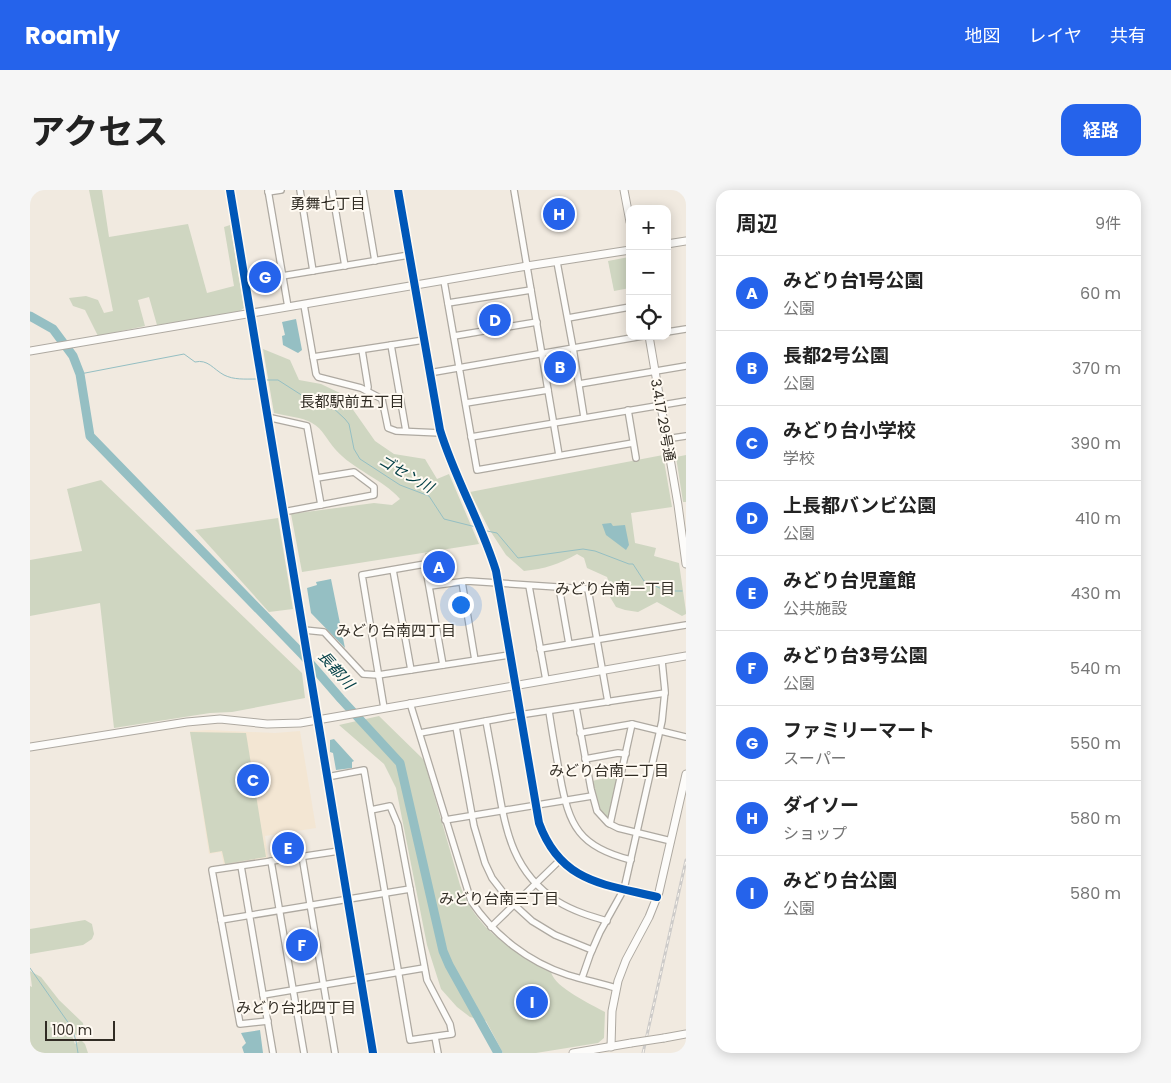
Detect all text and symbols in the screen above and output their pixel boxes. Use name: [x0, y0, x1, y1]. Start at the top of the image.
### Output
text: Roamly: [25, 19, 120, 52]
text: 地図: [965, 23, 1001, 48]
text: レイヤ: [1029, 23, 1082, 48]
text: 共有: [1110, 23, 1146, 48]
button: 経路: [1061, 104, 1141, 156]
text: アクセス: [30, 107, 168, 156]
district label: 勇舞七丁目: [290, 193, 366, 214]
pin: H: [543, 195, 575, 233]
map controls: [626, 205, 671, 340]
button: +: [626, 205, 671, 250]
text: 周辺: [736, 209, 778, 238]
text: 9件: [1095, 212, 1121, 235]
button: −: [626, 250, 671, 295]
pin: G: [249, 258, 281, 296]
text: みどり台1号公園: [783, 267, 923, 294]
text: A: [746, 282, 758, 305]
text: 60 m: [1080, 282, 1121, 305]
button: locate: [626, 295, 671, 340]
text: 公園: [783, 297, 815, 320]
pin: D: [479, 301, 511, 339]
text: 長都2号公園: [783, 342, 889, 369]
pin: B: [544, 348, 576, 386]
text: B: [747, 357, 757, 380]
text: 370 m: [1072, 357, 1121, 380]
text: 公園: [783, 372, 815, 395]
street label: 3.4.17 29号通: [646, 377, 680, 463]
district label: 長都駅前五丁目: [299, 391, 405, 412]
text: みどり台小学校: [783, 417, 916, 444]
text: C: [746, 432, 758, 455]
text: 390 m: [1071, 432, 1121, 455]
text: 学校: [783, 447, 815, 470]
water label: ゴセン川: [375, 449, 439, 499]
text: 上長都バンビ公園: [783, 492, 936, 519]
text: D: [746, 507, 758, 530]
text: 410 m: [1075, 507, 1121, 530]
text: 公園: [783, 522, 815, 545]
pin: A: [423, 548, 455, 586]
text: みどり台児童館: [783, 567, 916, 594]
district label: みどり台南一丁目: [555, 578, 675, 599]
text: E: [748, 582, 756, 605]
text: 430 m: [1071, 582, 1121, 605]
your location: [448, 592, 474, 618]
text: 公共施設: [783, 597, 847, 620]
district label: みどり台南四丁目: [336, 620, 456, 641]
text: みどり台3号公園: [783, 642, 928, 669]
water label: 長都川: [314, 646, 361, 695]
text: F: [748, 657, 756, 680]
text: 540 m: [1070, 657, 1121, 680]
text: 公園: [783, 672, 815, 695]
text: ファミリーマート: [783, 717, 935, 744]
text: G: [746, 732, 758, 755]
text: 550 m: [1070, 732, 1121, 755]
text: スーパー: [783, 747, 847, 770]
district label: みどり台南二丁目: [549, 760, 669, 781]
pin: C: [237, 761, 269, 799]
text: ダイソー: [783, 792, 859, 819]
text: H: [746, 807, 758, 830]
text: 580 m: [1070, 807, 1121, 830]
text: ショップ: [783, 822, 847, 845]
pin: E: [272, 829, 304, 867]
text: みどり台公園: [783, 867, 897, 894]
text: I: [750, 882, 754, 905]
text: 580 m: [1070, 882, 1121, 905]
district label: みどり台南三丁目: [439, 888, 559, 909]
text: 公園: [783, 897, 815, 920]
pin: F: [286, 926, 318, 964]
pin: I: [516, 983, 548, 1021]
district label: みどり台北四丁目: [236, 997, 356, 1018]
scale bar: [45, 1018, 115, 1041]
text: 100 m: [52, 1020, 92, 1040]

